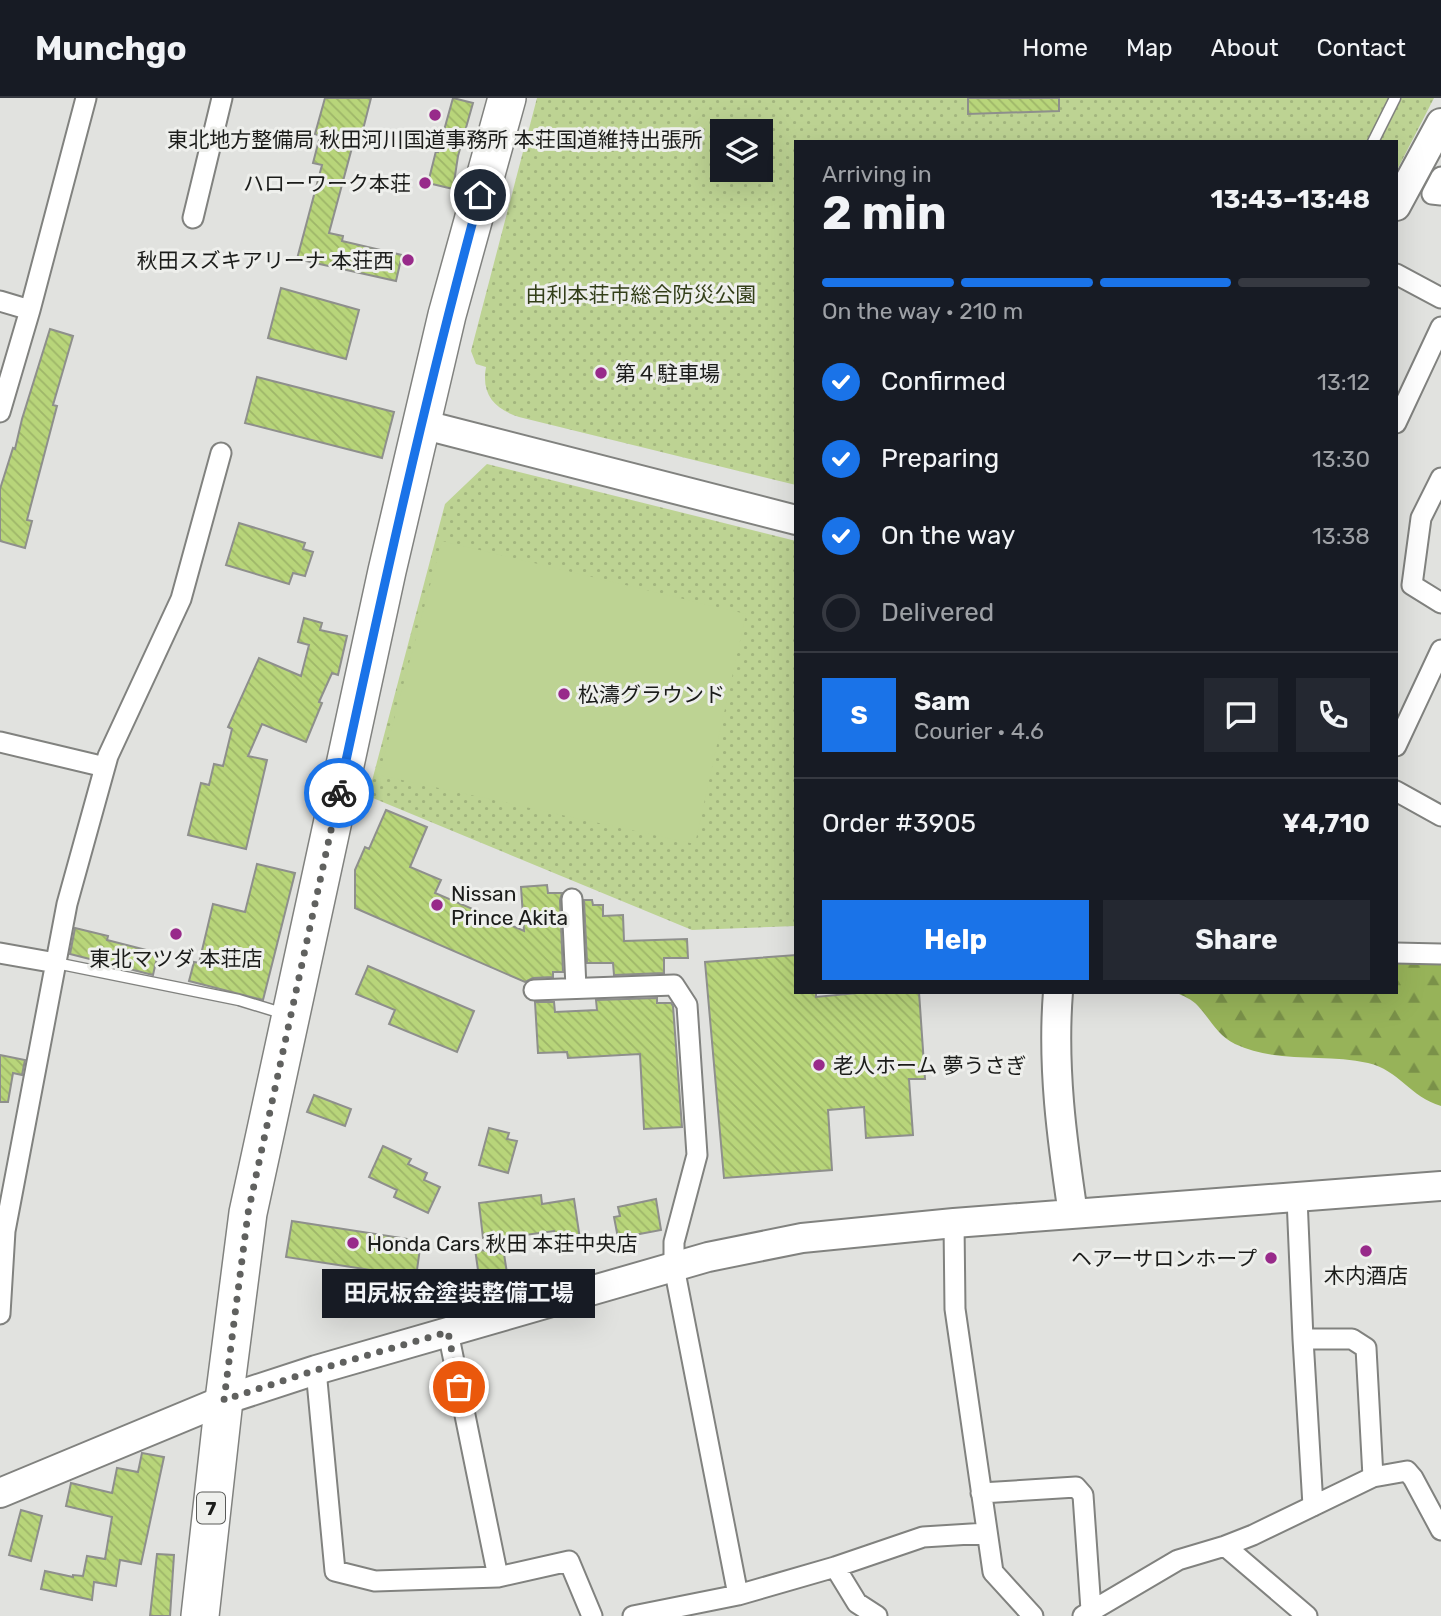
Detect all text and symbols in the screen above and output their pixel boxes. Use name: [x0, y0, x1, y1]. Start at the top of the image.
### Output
text: Munchgo: [35, 29, 187, 68]
text: Home: [1022, 34, 1088, 62]
text: Map: [1126, 34, 1173, 62]
text: About: [1211, 34, 1279, 62]
text: Contact: [1317, 34, 1406, 62]
marker: 東北地方整備局 秋田河川国道事務所 本荘国道維持出張所: [427, 107, 443, 123]
map controls: [710, 119, 773, 182]
button: layers: [710, 119, 773, 182]
place label: 東北地方整備局 秋田河川国道事務所 本荘国道維持出張所: [167, 127, 703, 152]
text: Arriving in: [822, 160, 932, 188]
pin: [450, 165, 510, 225]
place label: ハローワーク本荘: [243, 171, 411, 196]
marker: ハローワーク本荘: [417, 175, 433, 191]
icon: home: [461, 176, 499, 214]
text: 13:43–13:48: [1210, 184, 1370, 215]
text: 2 min: [822, 186, 947, 241]
place label: 秋田スズキアリーナ 本荘西: [137, 248, 394, 273]
marker: 秋田スズキアリーナ 本荘西: [400, 252, 416, 268]
park label: 由利本荘市総合防災公園: [526, 282, 757, 307]
text: On the way · 210 m: [822, 297, 1023, 325]
place label: 第４駐車場: [615, 361, 720, 386]
icon: check: [822, 363, 860, 401]
marker: 第４駐車場: [593, 365, 609, 381]
text: Confirmed: [881, 366, 1006, 397]
text: 13:12: [1317, 368, 1370, 396]
icon: check: [822, 440, 860, 478]
text: Preparing: [881, 443, 999, 474]
text: 13:30: [1312, 445, 1370, 473]
icon: check: [822, 517, 860, 555]
text: On the way: [881, 520, 1015, 551]
text: 13:38: [1312, 522, 1370, 550]
text: Delivered: [881, 597, 994, 628]
button: chat: [1204, 678, 1278, 752]
button: phone: [1296, 678, 1370, 752]
place label: 松濤グラウンド: [578, 682, 725, 707]
marker: 松濤グラウンド: [556, 686, 572, 702]
text: Sam: [914, 686, 970, 717]
text: S: [850, 700, 868, 731]
text: Courier · 4.6: [914, 717, 1044, 745]
courier: [304, 758, 374, 828]
icon: bike: [320, 774, 358, 812]
text: Order #3905: [822, 808, 976, 839]
text: ¥4,710: [1283, 808, 1370, 839]
place label: Nissan Prince Akita: [451, 881, 568, 930]
marker: Nissan Prince Akita: [429, 897, 445, 913]
button: Help: [822, 900, 1089, 980]
button: Share: [1103, 900, 1370, 980]
marker: 東北マツダ 本荘店: [168, 926, 184, 942]
place label: 東北マツダ 本荘店: [89, 946, 263, 971]
place label: 老人ホーム 夢うさぎ: [833, 1053, 1027, 1078]
marker: 老人ホーム 夢うさぎ: [811, 1057, 827, 1073]
place label: Honda Cars 秋田 本荘中央店: [367, 1231, 638, 1256]
marker: Honda Cars 秋田 本荘中央店: [345, 1235, 361, 1251]
marker: 木内酒店: [1358, 1243, 1374, 1259]
place label: ヘアーサロンホープ: [1071, 1246, 1257, 1271]
marker: ヘアーサロンホープ: [1263, 1250, 1279, 1266]
place label: 木内酒店: [1324, 1263, 1408, 1288]
callout: 田尻板金塗装整備工場: [322, 1268, 596, 1317]
text: 田尻板金塗装整備工場: [344, 1279, 574, 1307]
pin: [429, 1357, 489, 1417]
icon: bag: [440, 1368, 478, 1406]
road number: 7: [197, 1492, 225, 1524]

